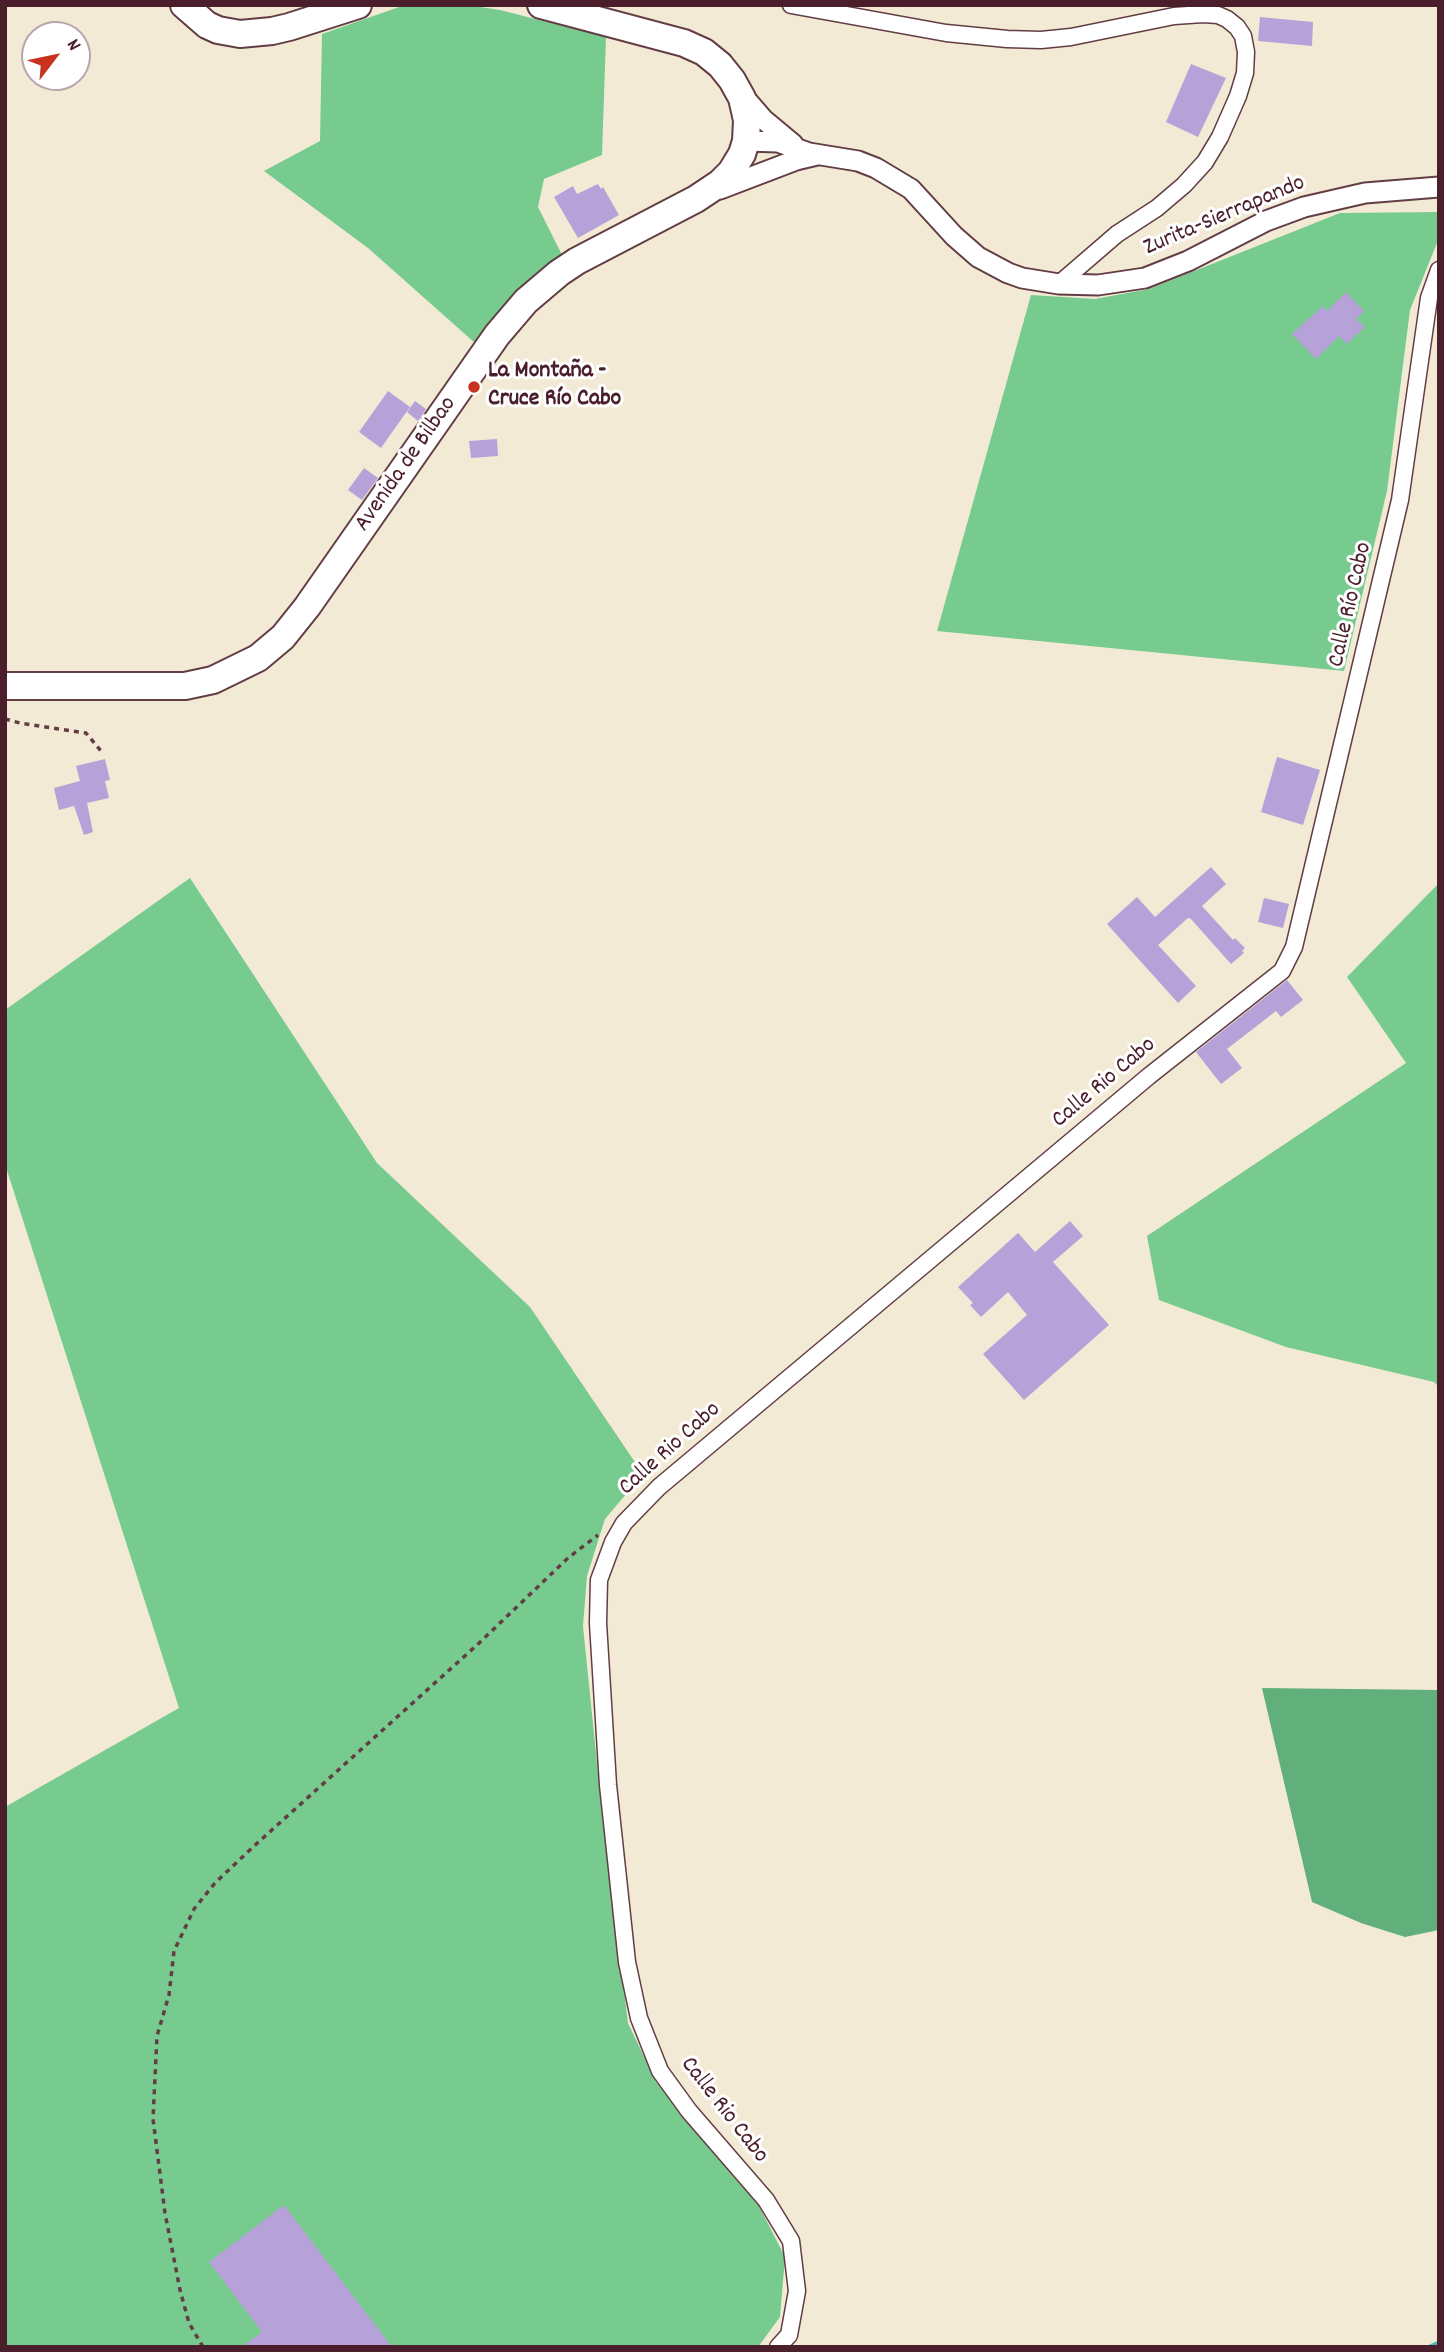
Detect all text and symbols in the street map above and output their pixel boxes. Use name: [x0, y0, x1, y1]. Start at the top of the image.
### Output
north arrow: [21, 21, 91, 91]
text: N: [59, 35, 86, 57]
street label: Zurita-Sierrapando: [1140, 170, 1310, 264]
place label: La Montaña - Cruce Río Cabo: [488, 359, 621, 415]
marker: La Montaña - Cruce Río Cabo: [466, 379, 482, 395]
street label: Avenida de Bilbao: [350, 392, 464, 538]
street label: Calle Río Cabo: [1324, 540, 1380, 670]
street label: Calle Rio Cabo: [1047, 1032, 1163, 1136]
street label: Calle Rio Cabo: [614, 1397, 728, 1503]
street label: Calle Rio Cabo: [673, 2052, 773, 2170]

